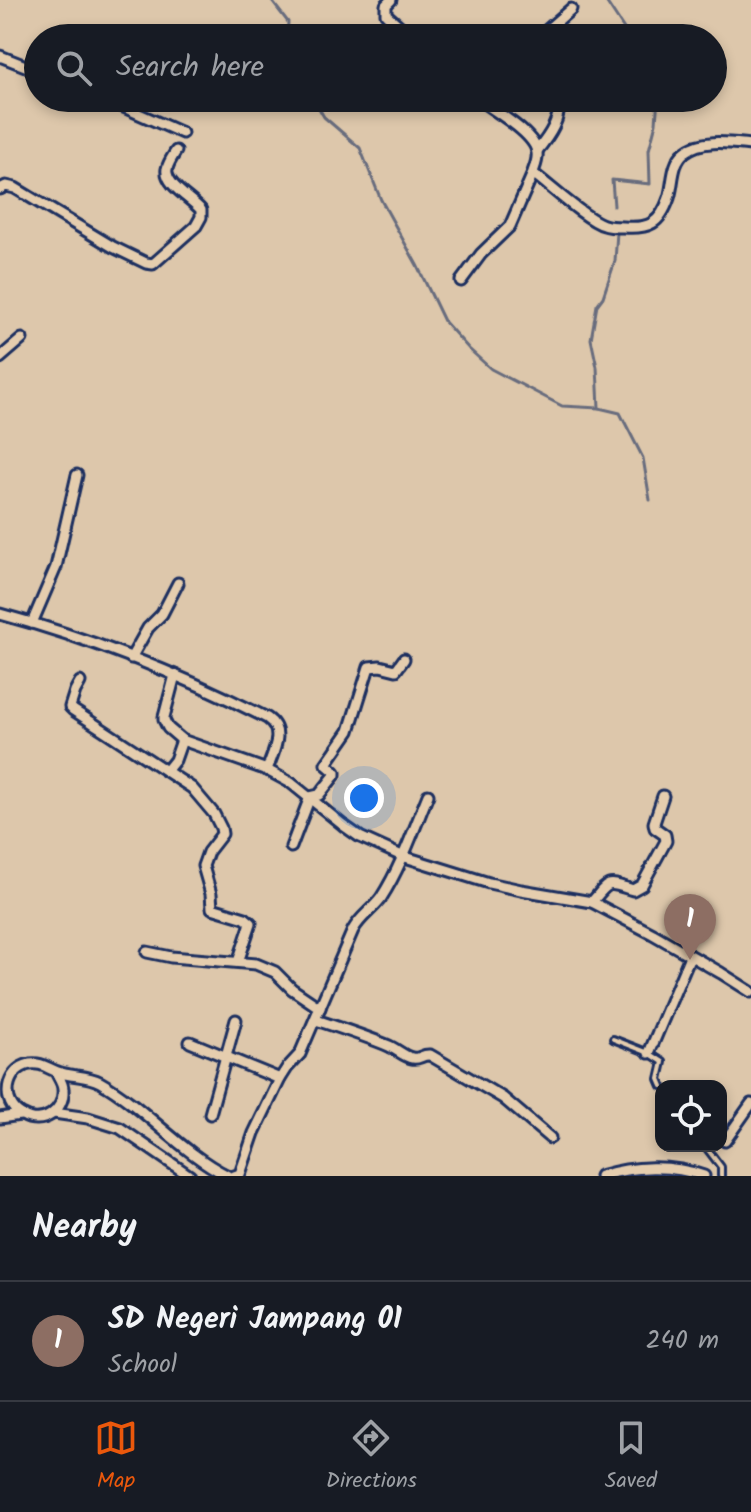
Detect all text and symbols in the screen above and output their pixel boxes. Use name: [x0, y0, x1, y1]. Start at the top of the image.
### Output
search box: [24, 24, 727, 112]
text: Search here: [116, 44, 264, 92]
icon: search: [52, 46, 96, 90]
your location: [344, 778, 384, 818]
pin: 1: [664, 894, 716, 960]
map controls: [655, 1080, 727, 1152]
button: locate: [655, 1080, 727, 1152]
text: Nearby: [32, 1201, 137, 1255]
text: SD Negeri Jampang 01: [108, 1296, 402, 1344]
text: 1: [54, 1320, 62, 1362]
text: 240 m: [645, 1320, 719, 1362]
text: School: [108, 1344, 177, 1386]
tab: Map: [94, 1416, 138, 1499]
tab: Directions: [326, 1416, 417, 1499]
tab: Saved: [605, 1416, 657, 1499]

